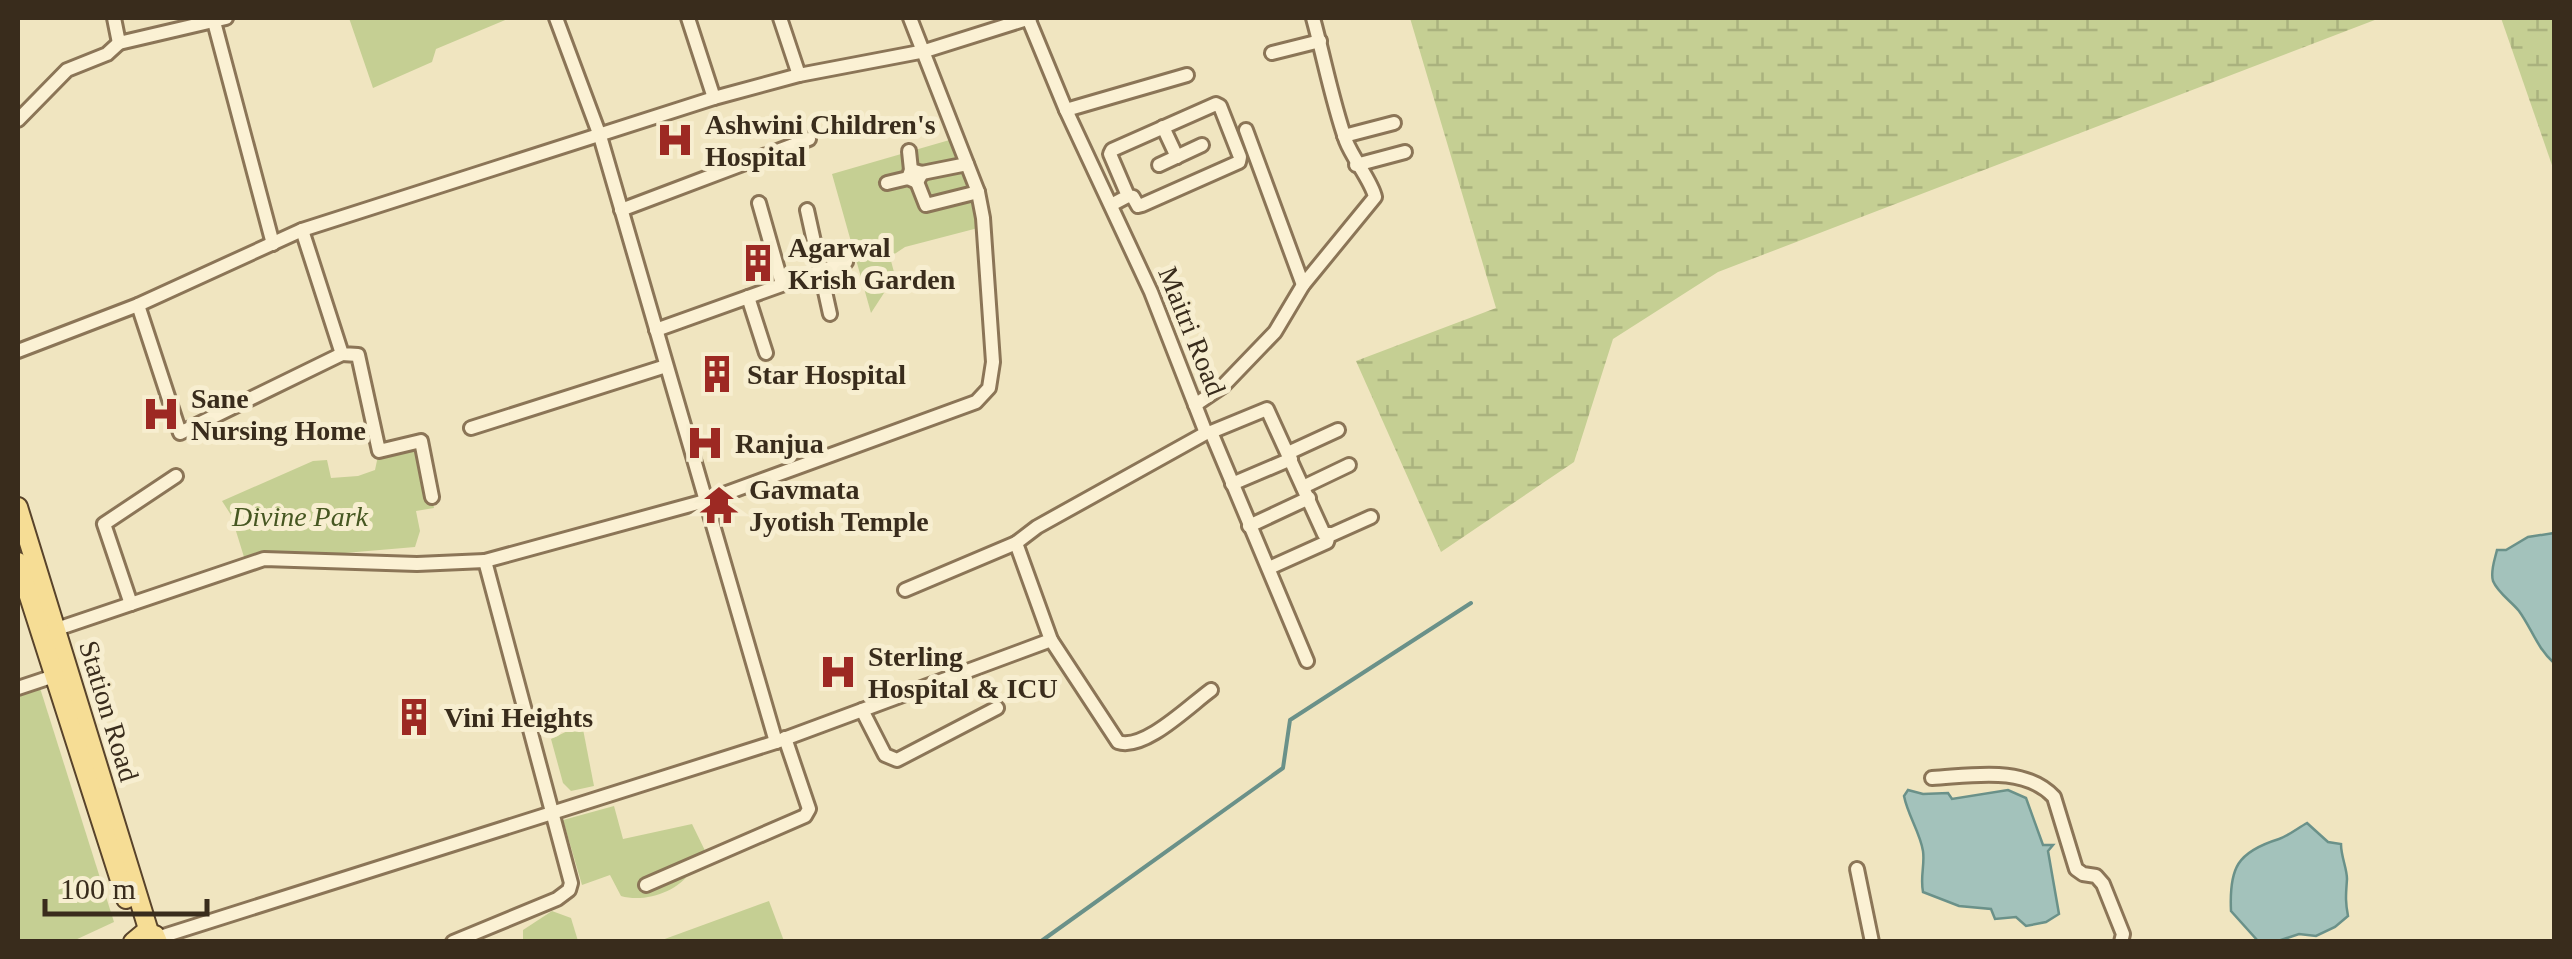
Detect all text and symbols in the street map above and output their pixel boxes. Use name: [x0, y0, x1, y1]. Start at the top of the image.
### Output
place label: Ashwini Children's Hospital: [705, 109, 936, 172]
hospital icon: Ashwini Children's Hospital: [654, 119, 696, 161]
place label: Agarwal Krish Garden: [788, 232, 956, 295]
building icon: Agarwal Krish Garden: [737, 242, 779, 284]
street label: Maitri Road: [1152, 262, 1232, 400]
building icon: Star Hospital: [696, 353, 738, 395]
place label: Star Hospital: [747, 359, 906, 390]
place label: Sane Nursing Home: [191, 383, 366, 446]
hospital icon: Sane Nursing Home: [140, 393, 182, 435]
hospital icon: Ranjua: [684, 422, 726, 464]
place label: Ranjua: [735, 428, 824, 459]
place label: Gavmata Jyotish Temple: [749, 474, 929, 537]
temple icon: Gavmata Jyotish Temple: [698, 484, 740, 526]
park label: Divine Park: [231, 501, 369, 532]
street label: Station Road: [73, 637, 145, 785]
place label: Sterling Hospital & ICU: [868, 641, 1058, 704]
hospital icon: Sterling Hospital & ICU: [817, 651, 859, 693]
building icon: Vini Heights: [393, 696, 435, 738]
place label: Vini Heights: [444, 702, 593, 733]
scale bar: [45, 854, 208, 916]
text: 100 m: [60, 872, 136, 905]

